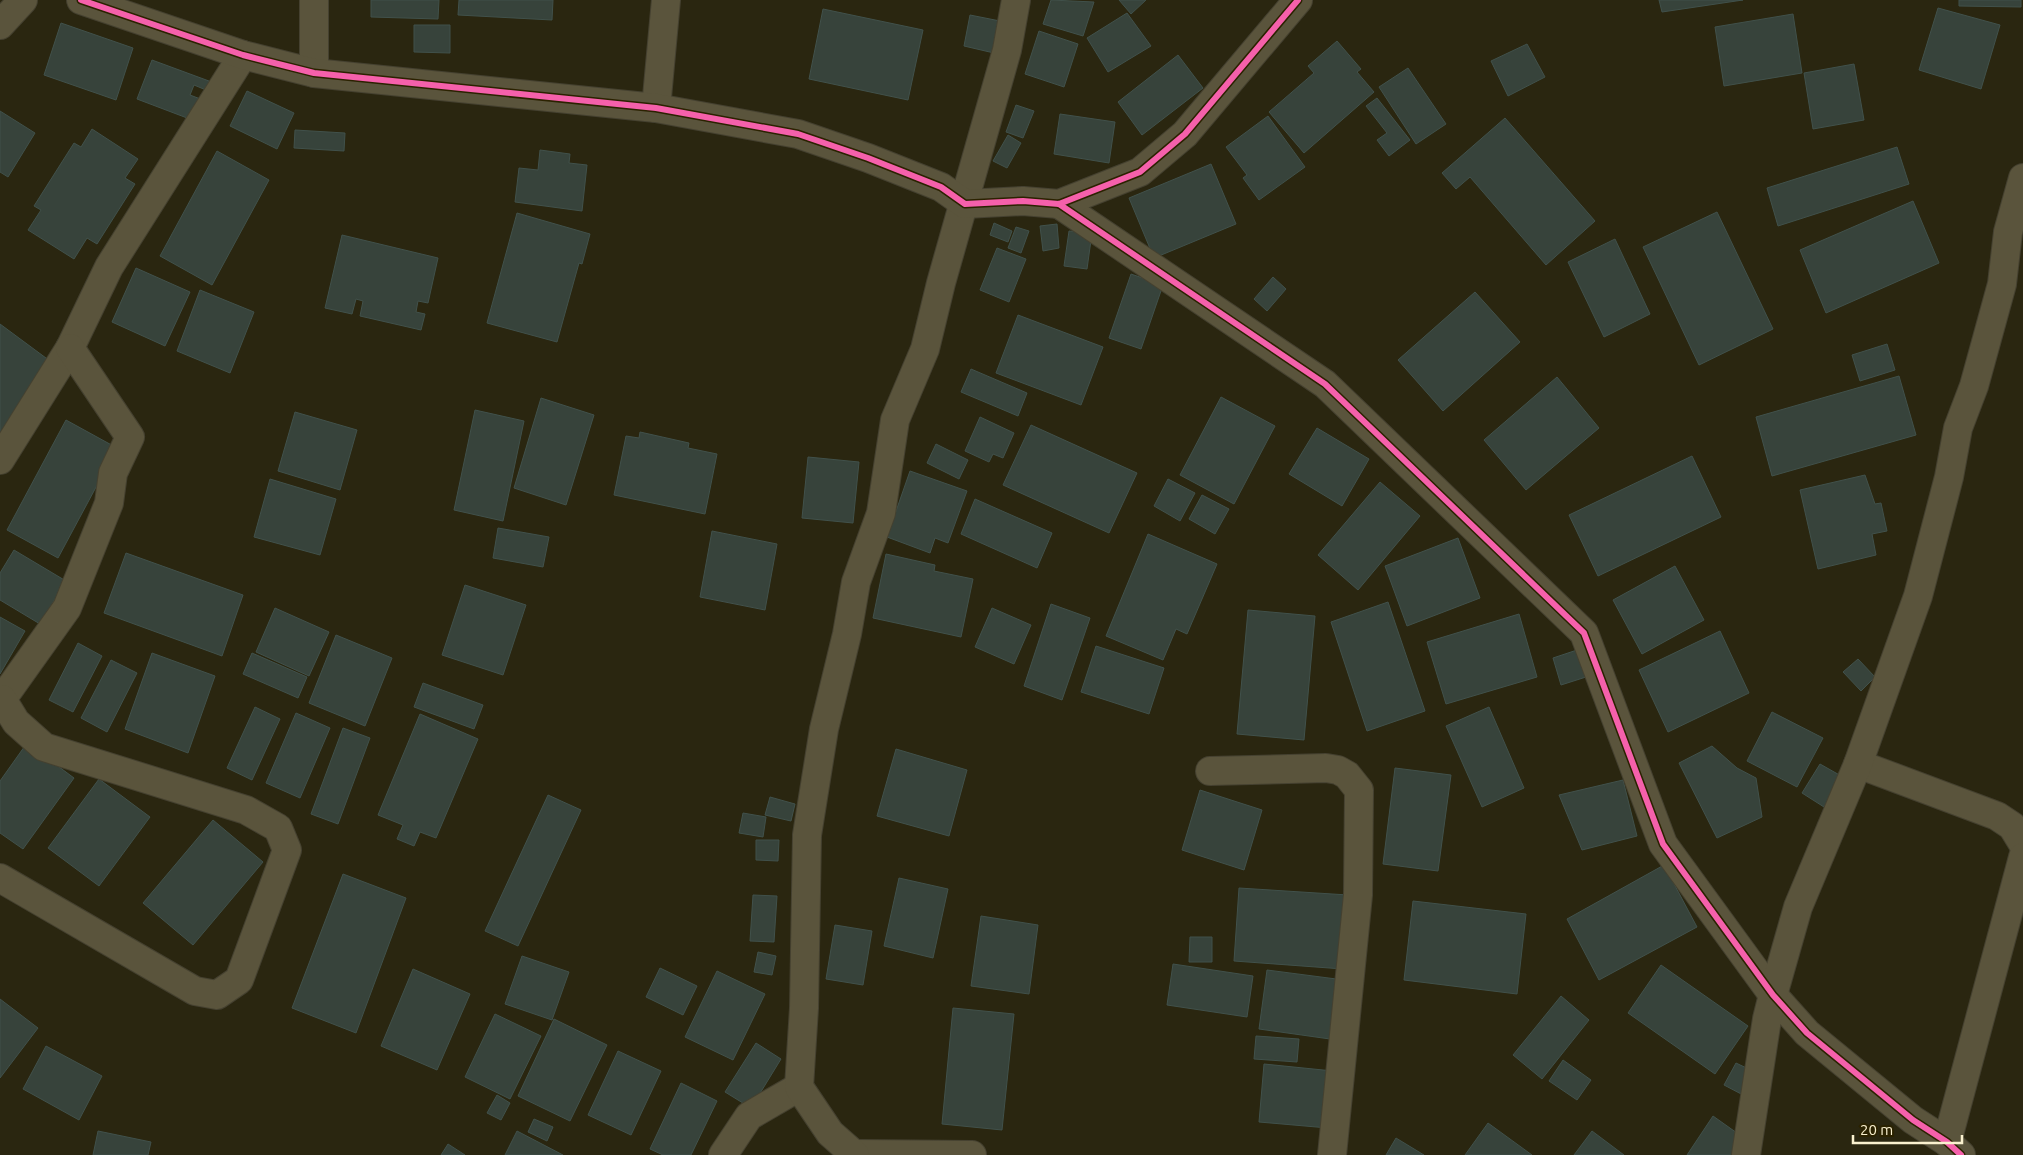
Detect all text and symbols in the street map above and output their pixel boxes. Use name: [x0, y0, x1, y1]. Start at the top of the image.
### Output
scale bar: [1853, 1112, 1962, 1144]
text: 20 m: [1860, 1121, 1893, 1138]

